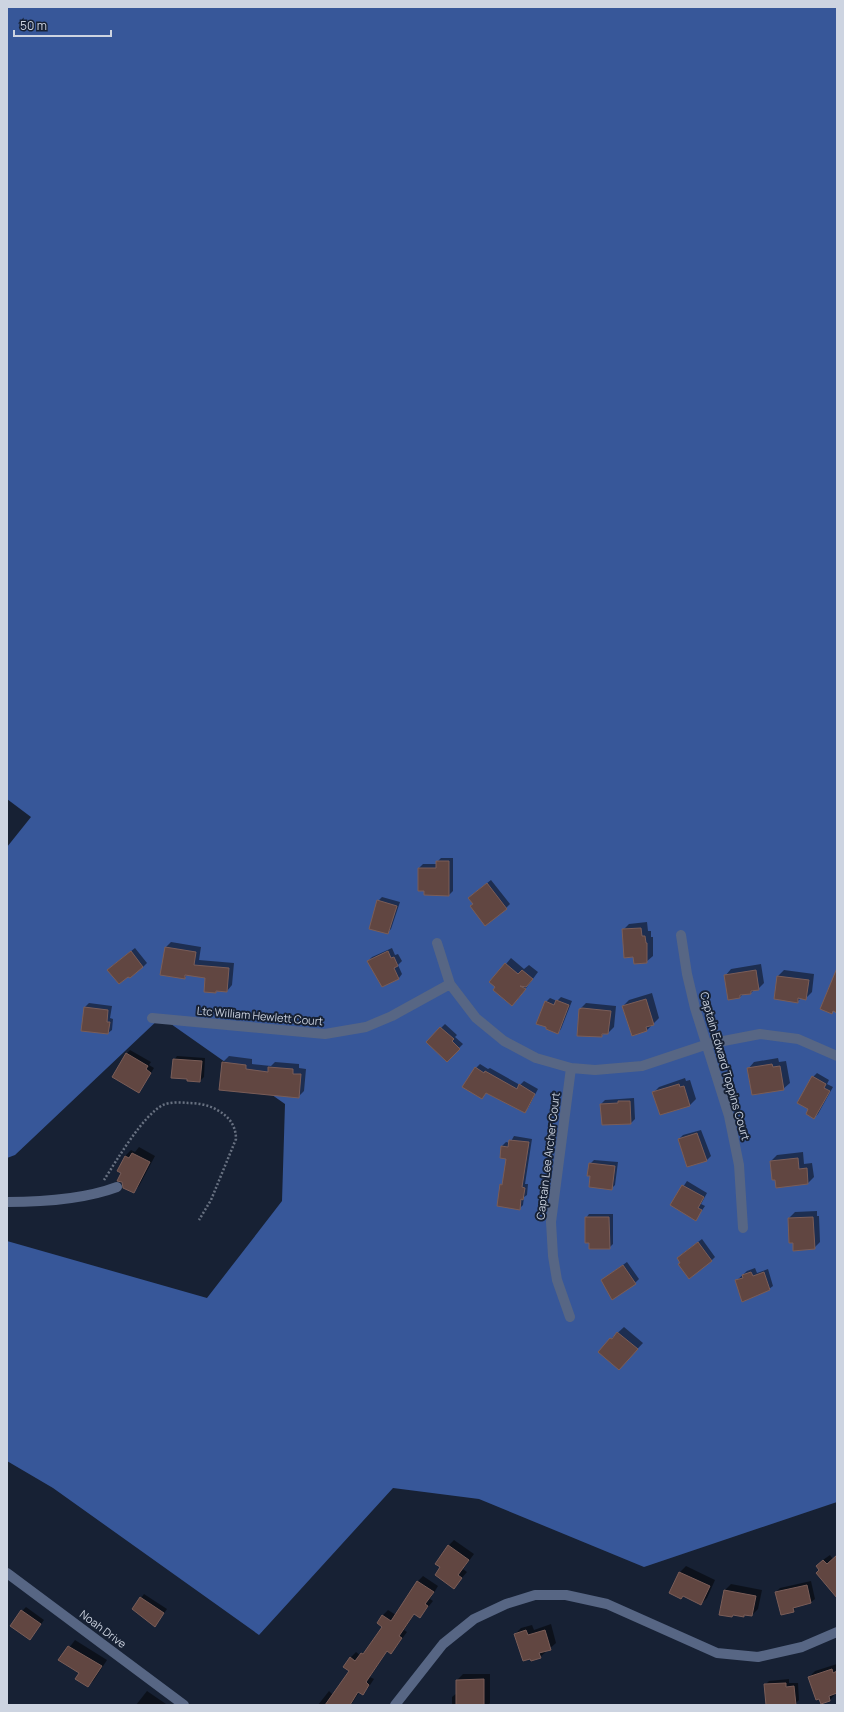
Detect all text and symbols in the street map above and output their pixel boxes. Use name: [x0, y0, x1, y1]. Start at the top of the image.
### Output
scale bar: [14, 12, 111, 38]
text: 50 m: [20, 17, 47, 34]
street label: Captain Edward Toppins Court: [697, 990, 754, 1142]
street label: Ltc William Hewlett Court: [196, 1003, 324, 1028]
street label: Captain Lee Archer Court: [532, 1091, 563, 1221]
street label: Noah Drive: [77, 1606, 130, 1651]

